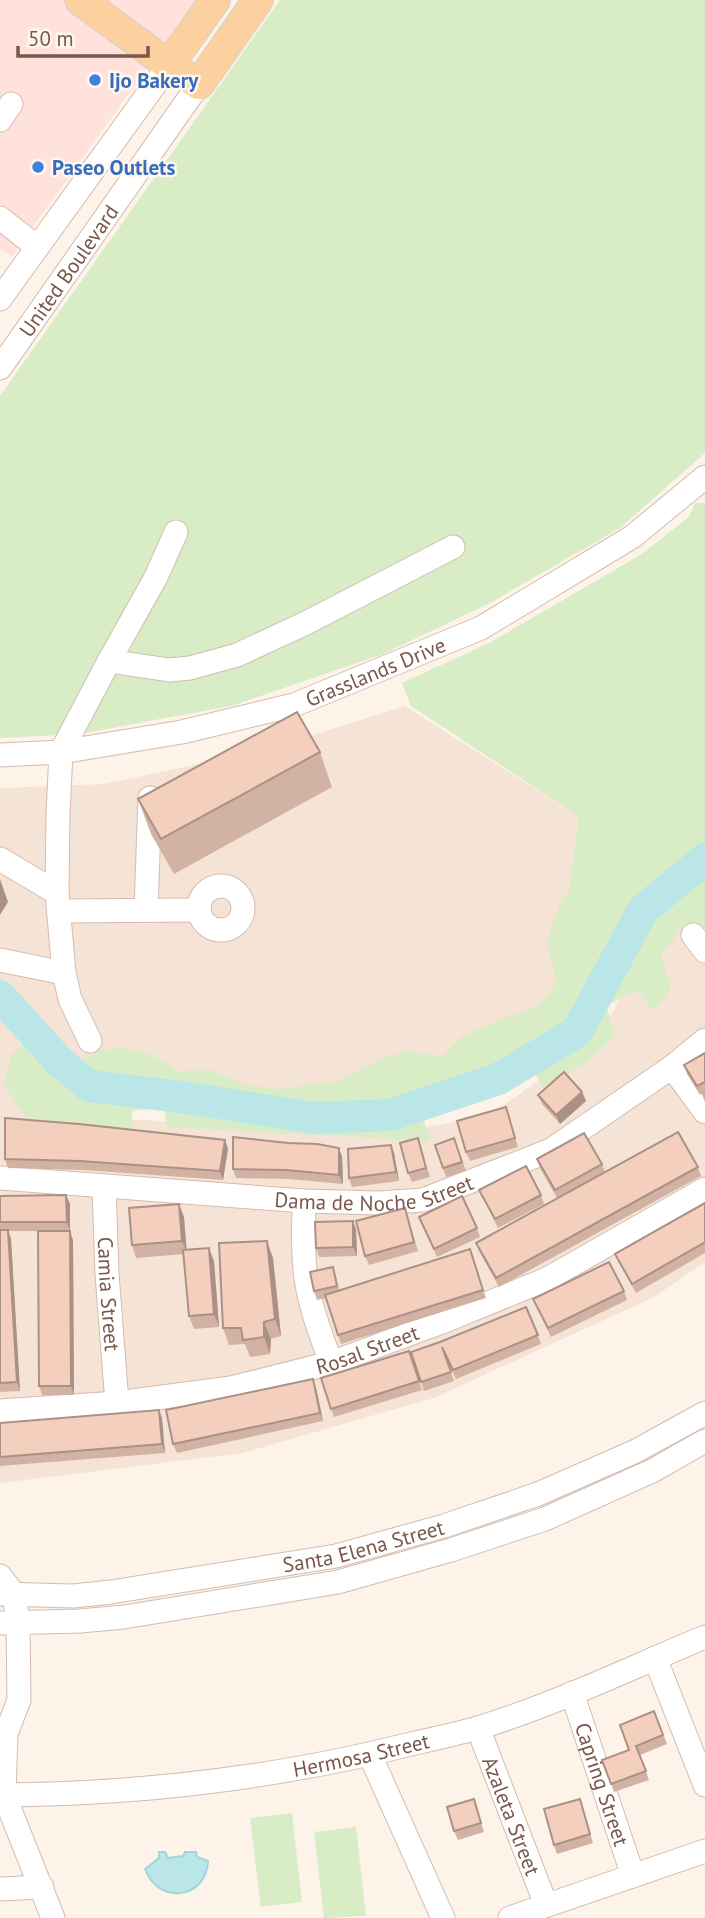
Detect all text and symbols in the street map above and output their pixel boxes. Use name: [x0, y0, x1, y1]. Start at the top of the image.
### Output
scale bar: [18, 14, 147, 58]
text: 50 m: [28, 25, 74, 52]
place label: Ijo Bakery: [109, 67, 199, 94]
marker: Ijo Bakery: [87, 72, 103, 88]
place label: Paseo Outlets: [52, 154, 175, 181]
marker: Paseo Outlets: [30, 159, 46, 175]
street label: United Boulevard: [13, 199, 124, 342]
street label: Grasslands Drive: [301, 631, 449, 712]
street label: Dama de Noche Street: [274, 1168, 477, 1217]
street label: Camia Street: [92, 1236, 126, 1352]
street label: Rosal Street: [313, 1318, 422, 1380]
street label: Santa Elena Street: [281, 1513, 447, 1578]
street label: Capring Street: [569, 1719, 635, 1849]
street label: Hermosa Street: [291, 1727, 432, 1782]
street label: Azaleta Street: [477, 1752, 547, 1879]

